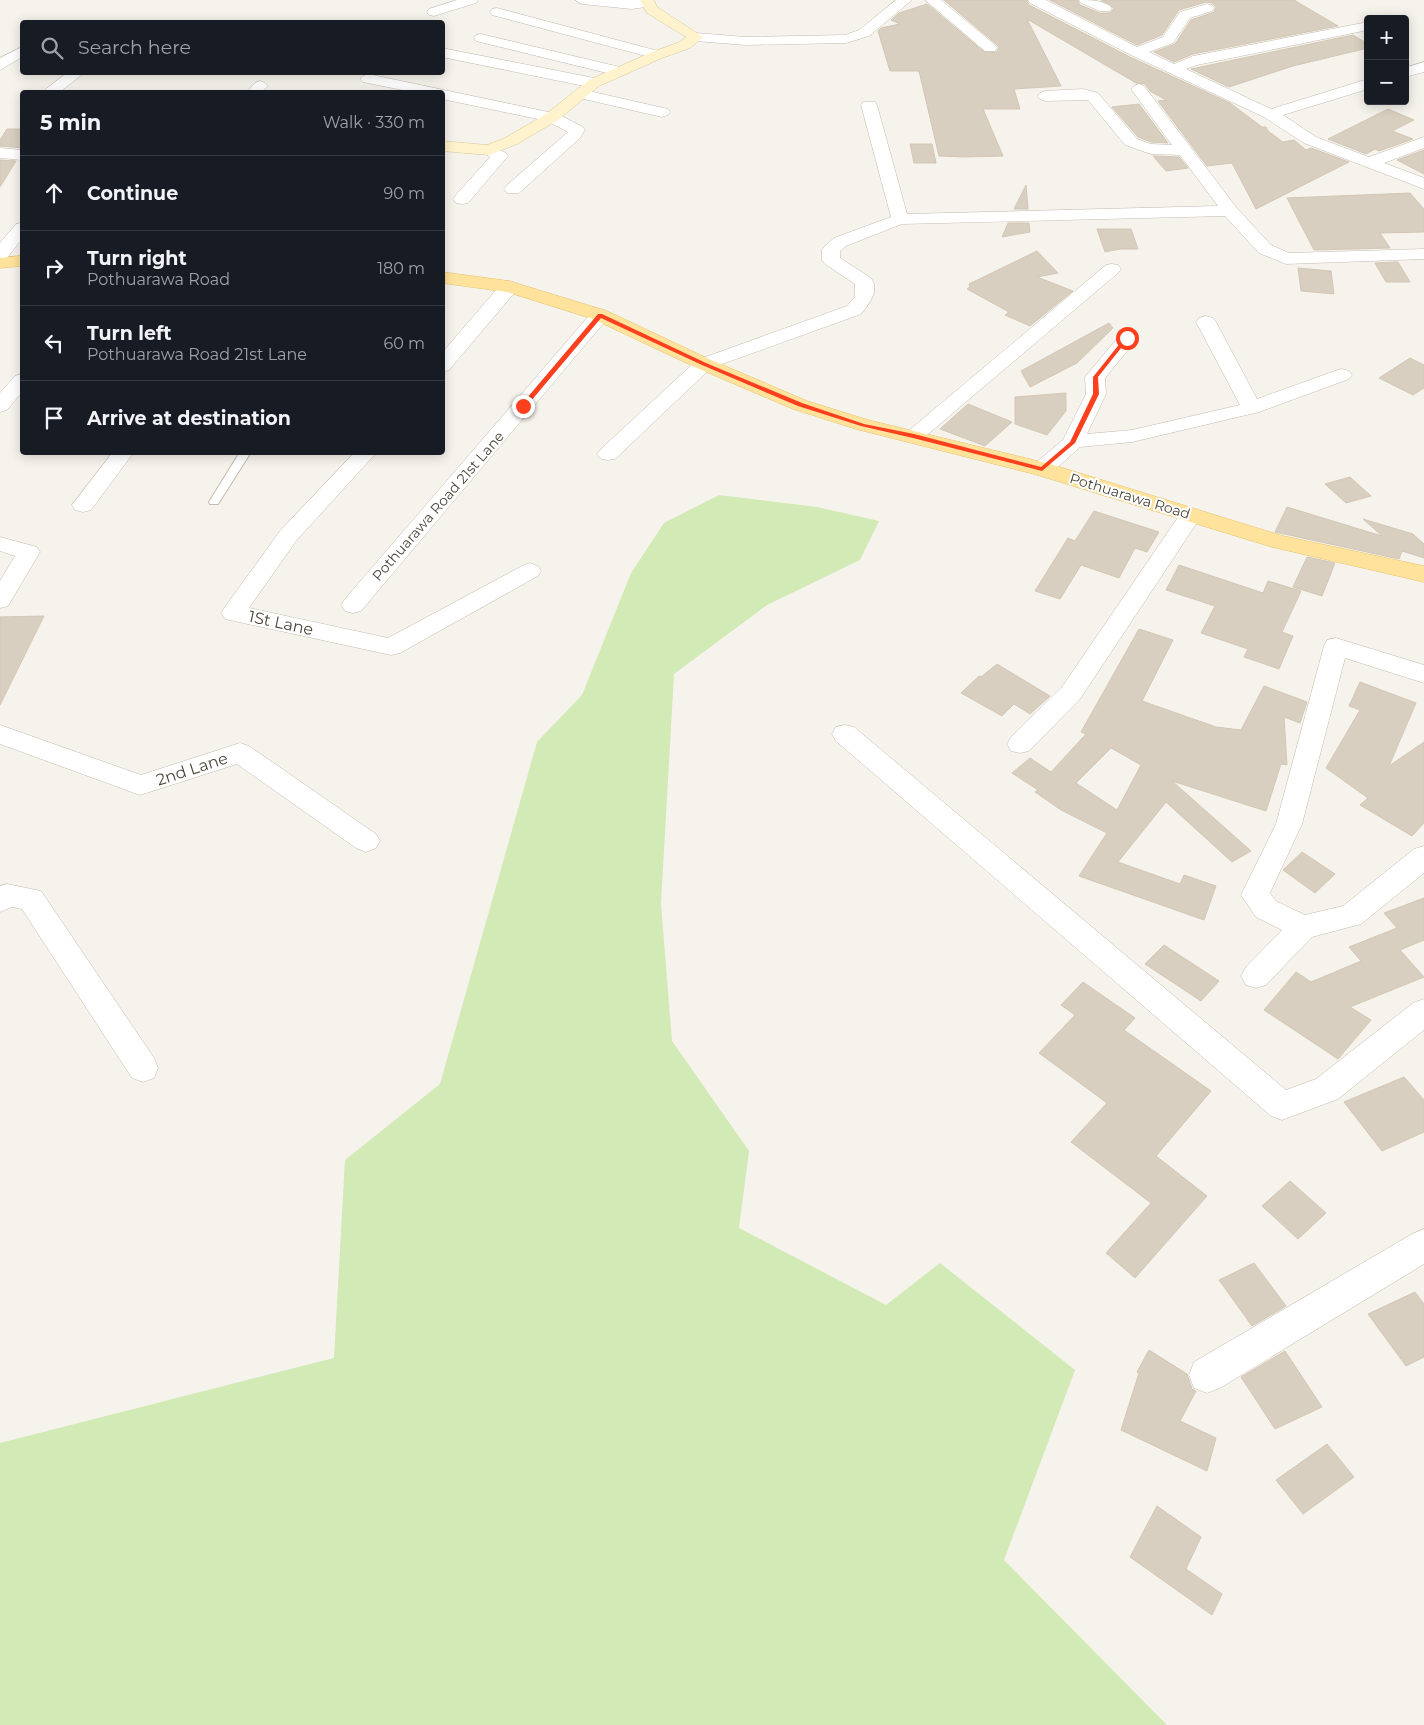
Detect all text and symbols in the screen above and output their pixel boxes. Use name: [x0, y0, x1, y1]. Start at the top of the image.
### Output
map controls: [1364, 15, 1409, 105]
button: +: [1364, 15, 1409, 60]
search box: [20, 20, 445, 75]
icon: search: [38, 34, 66, 62]
text: Search here: [78, 36, 191, 59]
button: −: [1364, 60, 1409, 105]
text: 5 min: [40, 110, 101, 135]
text: Walk · 330 m: [323, 113, 425, 132]
icon: ahead: [40, 179, 68, 207]
text: Continue: [87, 182, 178, 205]
text: 90 m: [383, 184, 425, 203]
text: Turn right: [87, 247, 187, 270]
icon: right: [40, 254, 68, 282]
text: 180 m: [377, 259, 425, 278]
text: Pothuarawa Road: [87, 270, 230, 289]
text: Turn left: [87, 322, 172, 345]
route start: [1116, 327, 1139, 350]
icon: left: [40, 329, 68, 357]
text: 60 m: [383, 334, 425, 353]
text: Pothuarawa Road 21st Lane: [87, 345, 307, 364]
route end: [512, 395, 535, 418]
icon: arrive: [40, 404, 68, 432]
text: Arrive at destination: [87, 407, 291, 430]
street label: Pothuarawa Road 21st Lane: [368, 427, 508, 585]
street label: Pothuarawa Road: [1068, 469, 1192, 523]
street label: 1St Lane: [247, 607, 315, 639]
street label: 2nd Lane: [154, 748, 230, 790]

